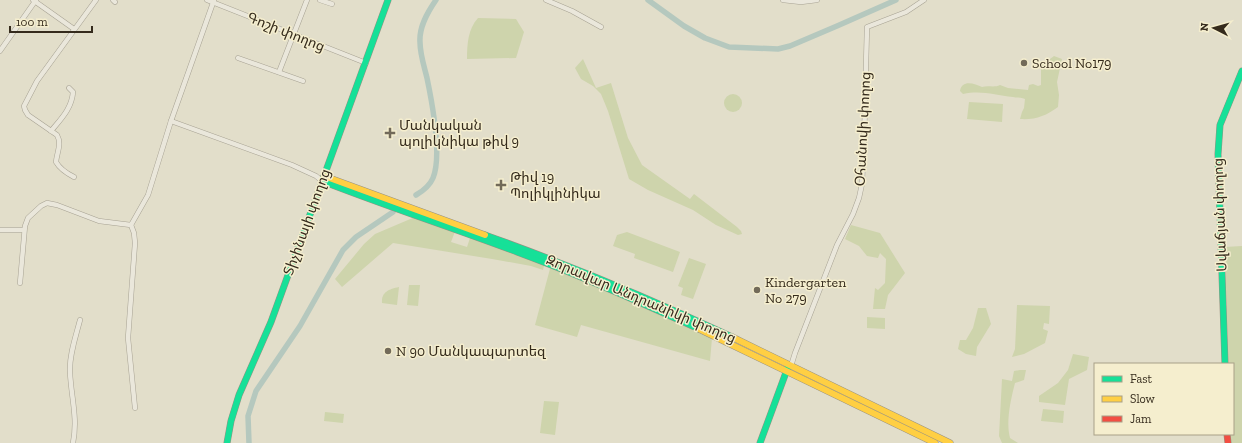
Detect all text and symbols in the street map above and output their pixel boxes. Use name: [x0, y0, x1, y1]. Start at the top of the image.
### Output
scale bar: [10, 8, 92, 34]
north arrow: [1194, 8, 1234, 48]
street label: Գոշի փողոց: [245, 9, 327, 55]
text: 100 m: [16, 15, 48, 29]
text: N: [1198, 22, 1212, 32]
place label: School No179: [1032, 55, 1111, 72]
marker: School No179: [1019, 58, 1029, 68]
street label: Օհանովի փողոց: [852, 71, 874, 187]
place label: Մանկական պոլիկնիկա թիվ 9: [399, 117, 519, 150]
marker: Մանկական պոլիկնիկա թիվ 9: [384, 127, 396, 139]
street label: Սվաճյան փողոց: [1210, 158, 1230, 272]
street label: Տիչինայի փողոց: [280, 166, 334, 278]
place label: Թիվ 19 Պոլիկլինիկա: [510, 169, 601, 202]
marker: Թիվ 19 Պոլիկլինիկա: [495, 179, 507, 191]
street label: Զորավար Անդրանիկի փողոց: [543, 251, 739, 347]
place label: Kindergarten No 279: [765, 274, 846, 307]
marker: Kindergarten No 279: [752, 285, 762, 295]
place label: N 90 Մանկապարտեզ: [396, 343, 546, 360]
marker: N 90 Մանկապարտեզ: [383, 346, 393, 356]
legend: [1094, 363, 1234, 435]
text: Fast: [1130, 372, 1153, 386]
text: Slow: [1130, 392, 1156, 406]
text: Jam: [1130, 412, 1152, 426]

